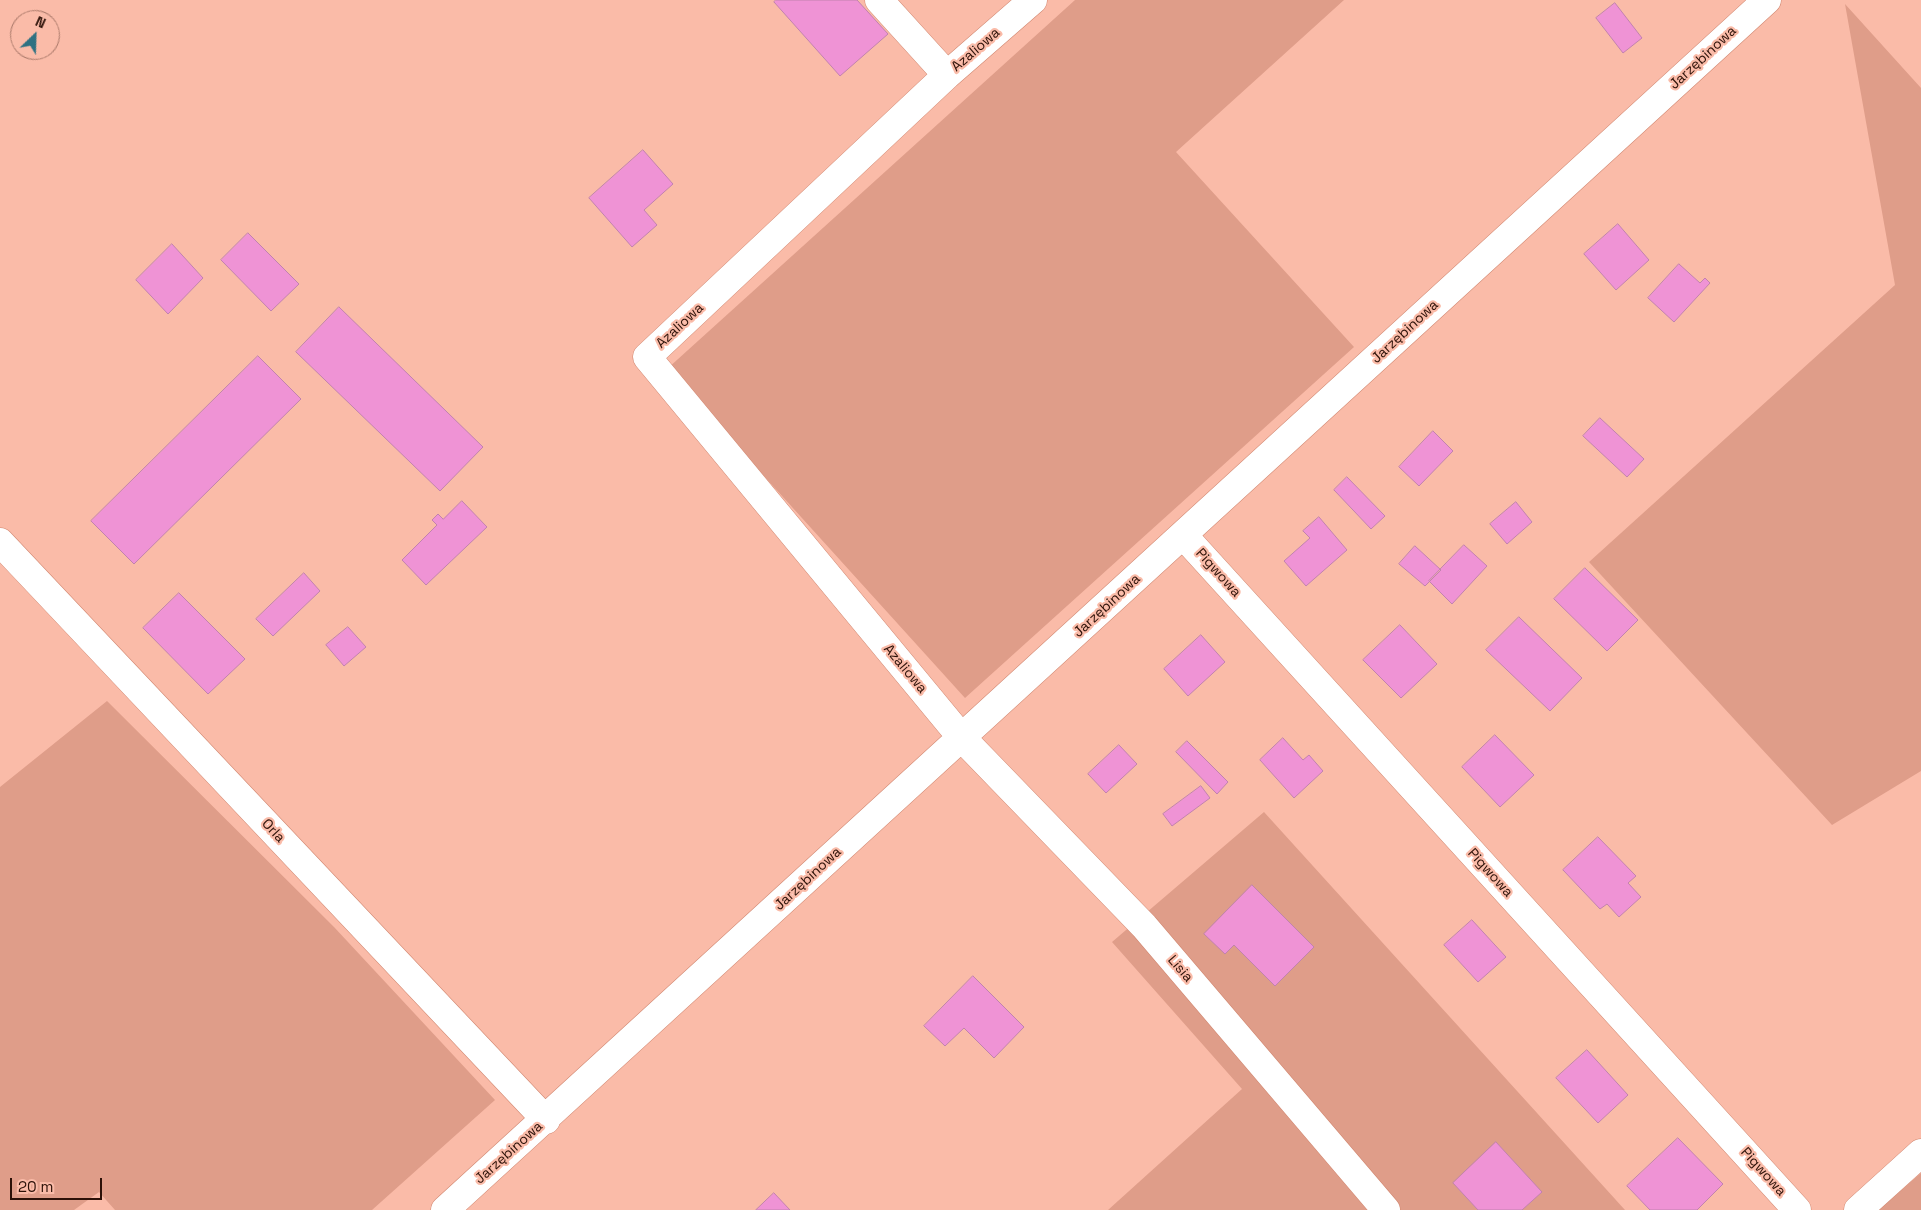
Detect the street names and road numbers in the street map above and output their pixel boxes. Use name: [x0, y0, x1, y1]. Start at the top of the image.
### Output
street label: Jarzębinowa: [1666, 23, 1740, 93]
street label: Azaliowa: [948, 24, 1004, 76]
street label: Jarzębinowa: [1368, 297, 1442, 367]
street label: Azaliowa: [653, 300, 707, 352]
street label: Pigwowa: [1192, 545, 1244, 601]
street label: Jarzębinowa: [1070, 571, 1144, 641]
street label: Azaliowa: [880, 641, 930, 697]
street label: Orla: [258, 816, 288, 846]
street label: Jarzębinowa: [771, 844, 845, 914]
street label: Pigwowa: [1464, 845, 1516, 901]
street label: Lisia: [1164, 952, 1196, 986]
street label: Jarzębinowa: [472, 1118, 546, 1188]
street label: Pigwowa: [1737, 1144, 1789, 1200]

